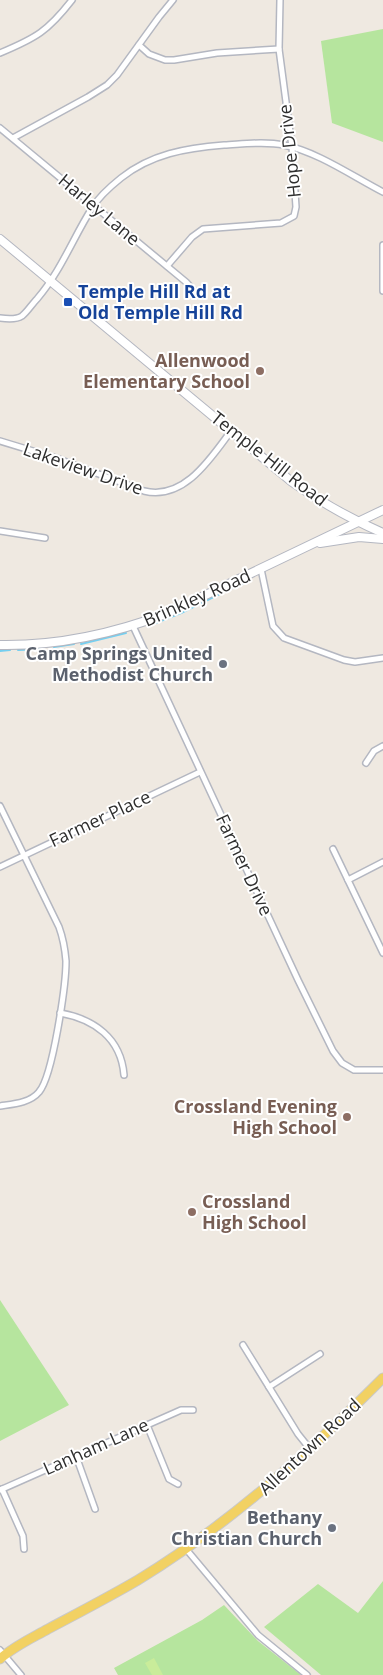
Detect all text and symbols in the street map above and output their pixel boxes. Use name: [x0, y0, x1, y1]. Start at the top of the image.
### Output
street label: Hope Drive: [272, 103, 306, 199]
street label: Harley Lane: [54, 168, 145, 250]
place label: Temple Hill Rd at Old Temple Hill Rd: [78, 279, 243, 324]
marker: Temple Hill Rd at Old Temple Hill Rd: [62, 296, 74, 308]
place label: Allenwood Elementary School: [83, 348, 250, 393]
marker: Allenwood Elementary School: [254, 365, 266, 377]
street label: Temple Hill Road: [206, 405, 333, 511]
street label: Lakeview Drive: [20, 436, 146, 500]
street label: Brinkley Road: [139, 563, 254, 632]
place label: Camp Springs United Methodist Church: [26, 641, 213, 686]
marker: Camp Springs United Methodist Church: [217, 658, 229, 670]
street label: Farmer Place: [45, 784, 154, 852]
street label: Farmer Drive: [211, 810, 279, 919]
place label: Crossland Evening High School: [174, 1094, 337, 1139]
marker: Crossland Evening High School: [341, 1111, 353, 1123]
place label: Crossland High School: [202, 1189, 307, 1234]
marker: Crossland High School: [186, 1206, 198, 1218]
street label: Allentown Road: [253, 1393, 366, 1500]
street label: Lanham Lane: [39, 1412, 152, 1480]
place label: Bethany Christian Church: [171, 1505, 323, 1550]
marker: Bethany Christian Church: [326, 1522, 338, 1534]

